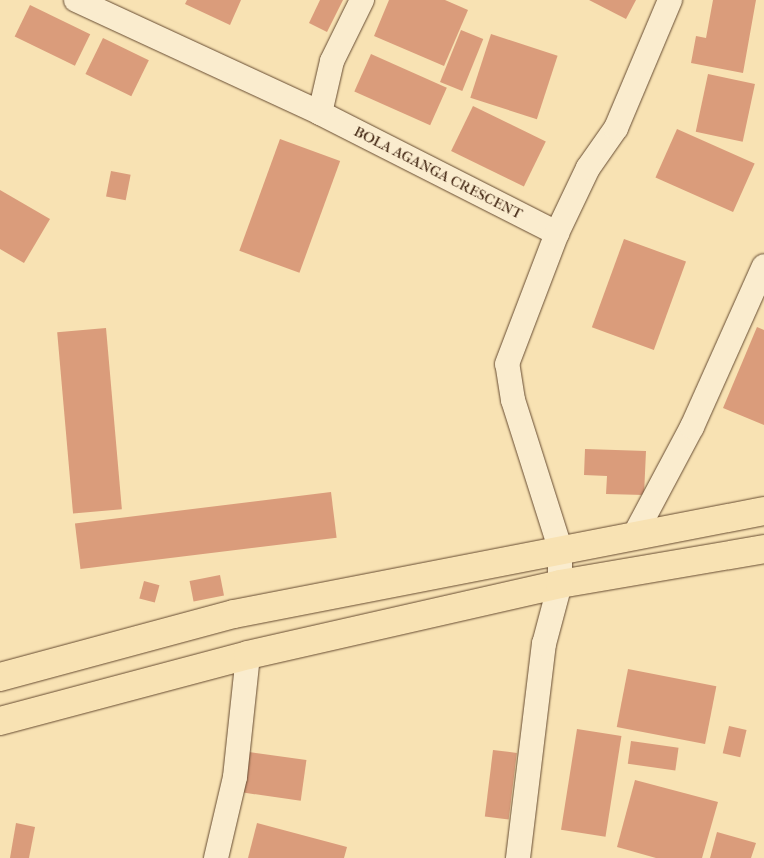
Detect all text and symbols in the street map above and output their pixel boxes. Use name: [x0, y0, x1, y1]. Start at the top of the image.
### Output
street label: BOLA AGANGA CRESCENT: [351, 123, 525, 223]

